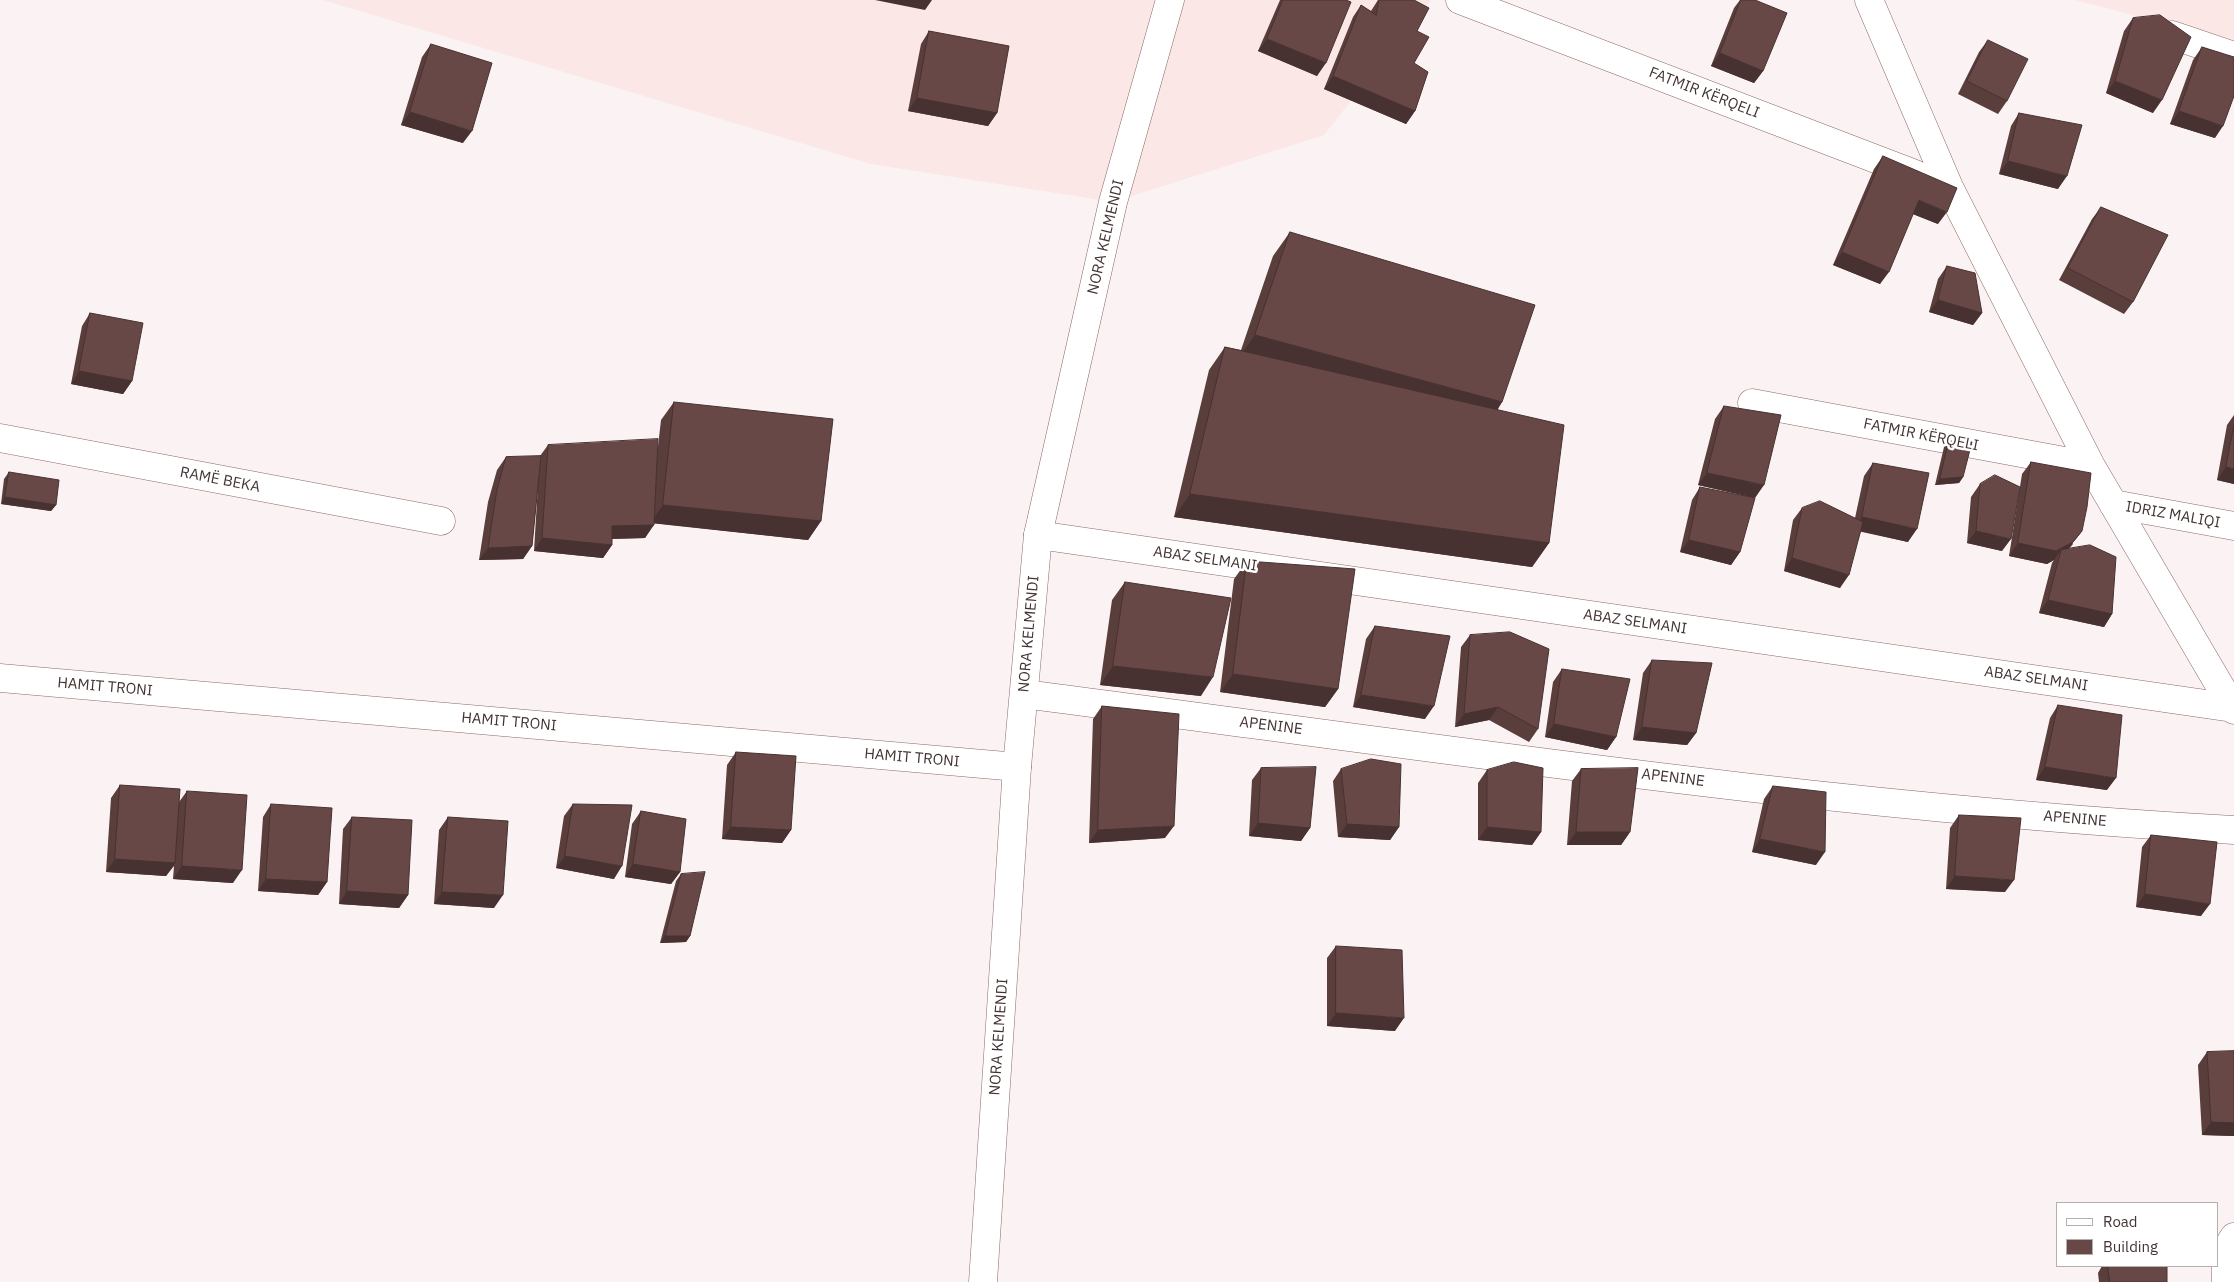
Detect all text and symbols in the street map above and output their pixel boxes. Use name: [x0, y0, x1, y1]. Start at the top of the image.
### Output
street label: FATMIR KËRQELI: [1646, 64, 1762, 122]
street label: NORA KELMENDI: [1084, 178, 1128, 296]
street label: FATMIR KËRQELI: [1862, 415, 1980, 455]
street label: RAMË BEKA: [178, 463, 262, 497]
street label: IDRIZ MALIQI: [2124, 498, 2222, 532]
street label: ABAZ SELMANI: [1152, 543, 1258, 575]
street label: NORA KELMENDI: [1015, 575, 1043, 693]
street label: ABAZ SELMANI: [1582, 606, 1688, 638]
street label: ABAZ SELMANI: [1983, 663, 2089, 695]
street label: HAMIT TRONI: [57, 674, 153, 700]
street label: HAMIT TRONI: [461, 709, 557, 735]
street label: APENINE: [1238, 713, 1304, 739]
street label: HAMIT TRONI: [864, 745, 960, 771]
street label: APENINE: [1640, 765, 1706, 791]
street label: APENINE: [2043, 807, 2107, 831]
street label: NORA KELMENDI: [986, 978, 1012, 1096]
legend: [2056, 1202, 2219, 1267]
text: Road: [2103, 1212, 2138, 1231]
text: Building: [2103, 1237, 2158, 1256]

